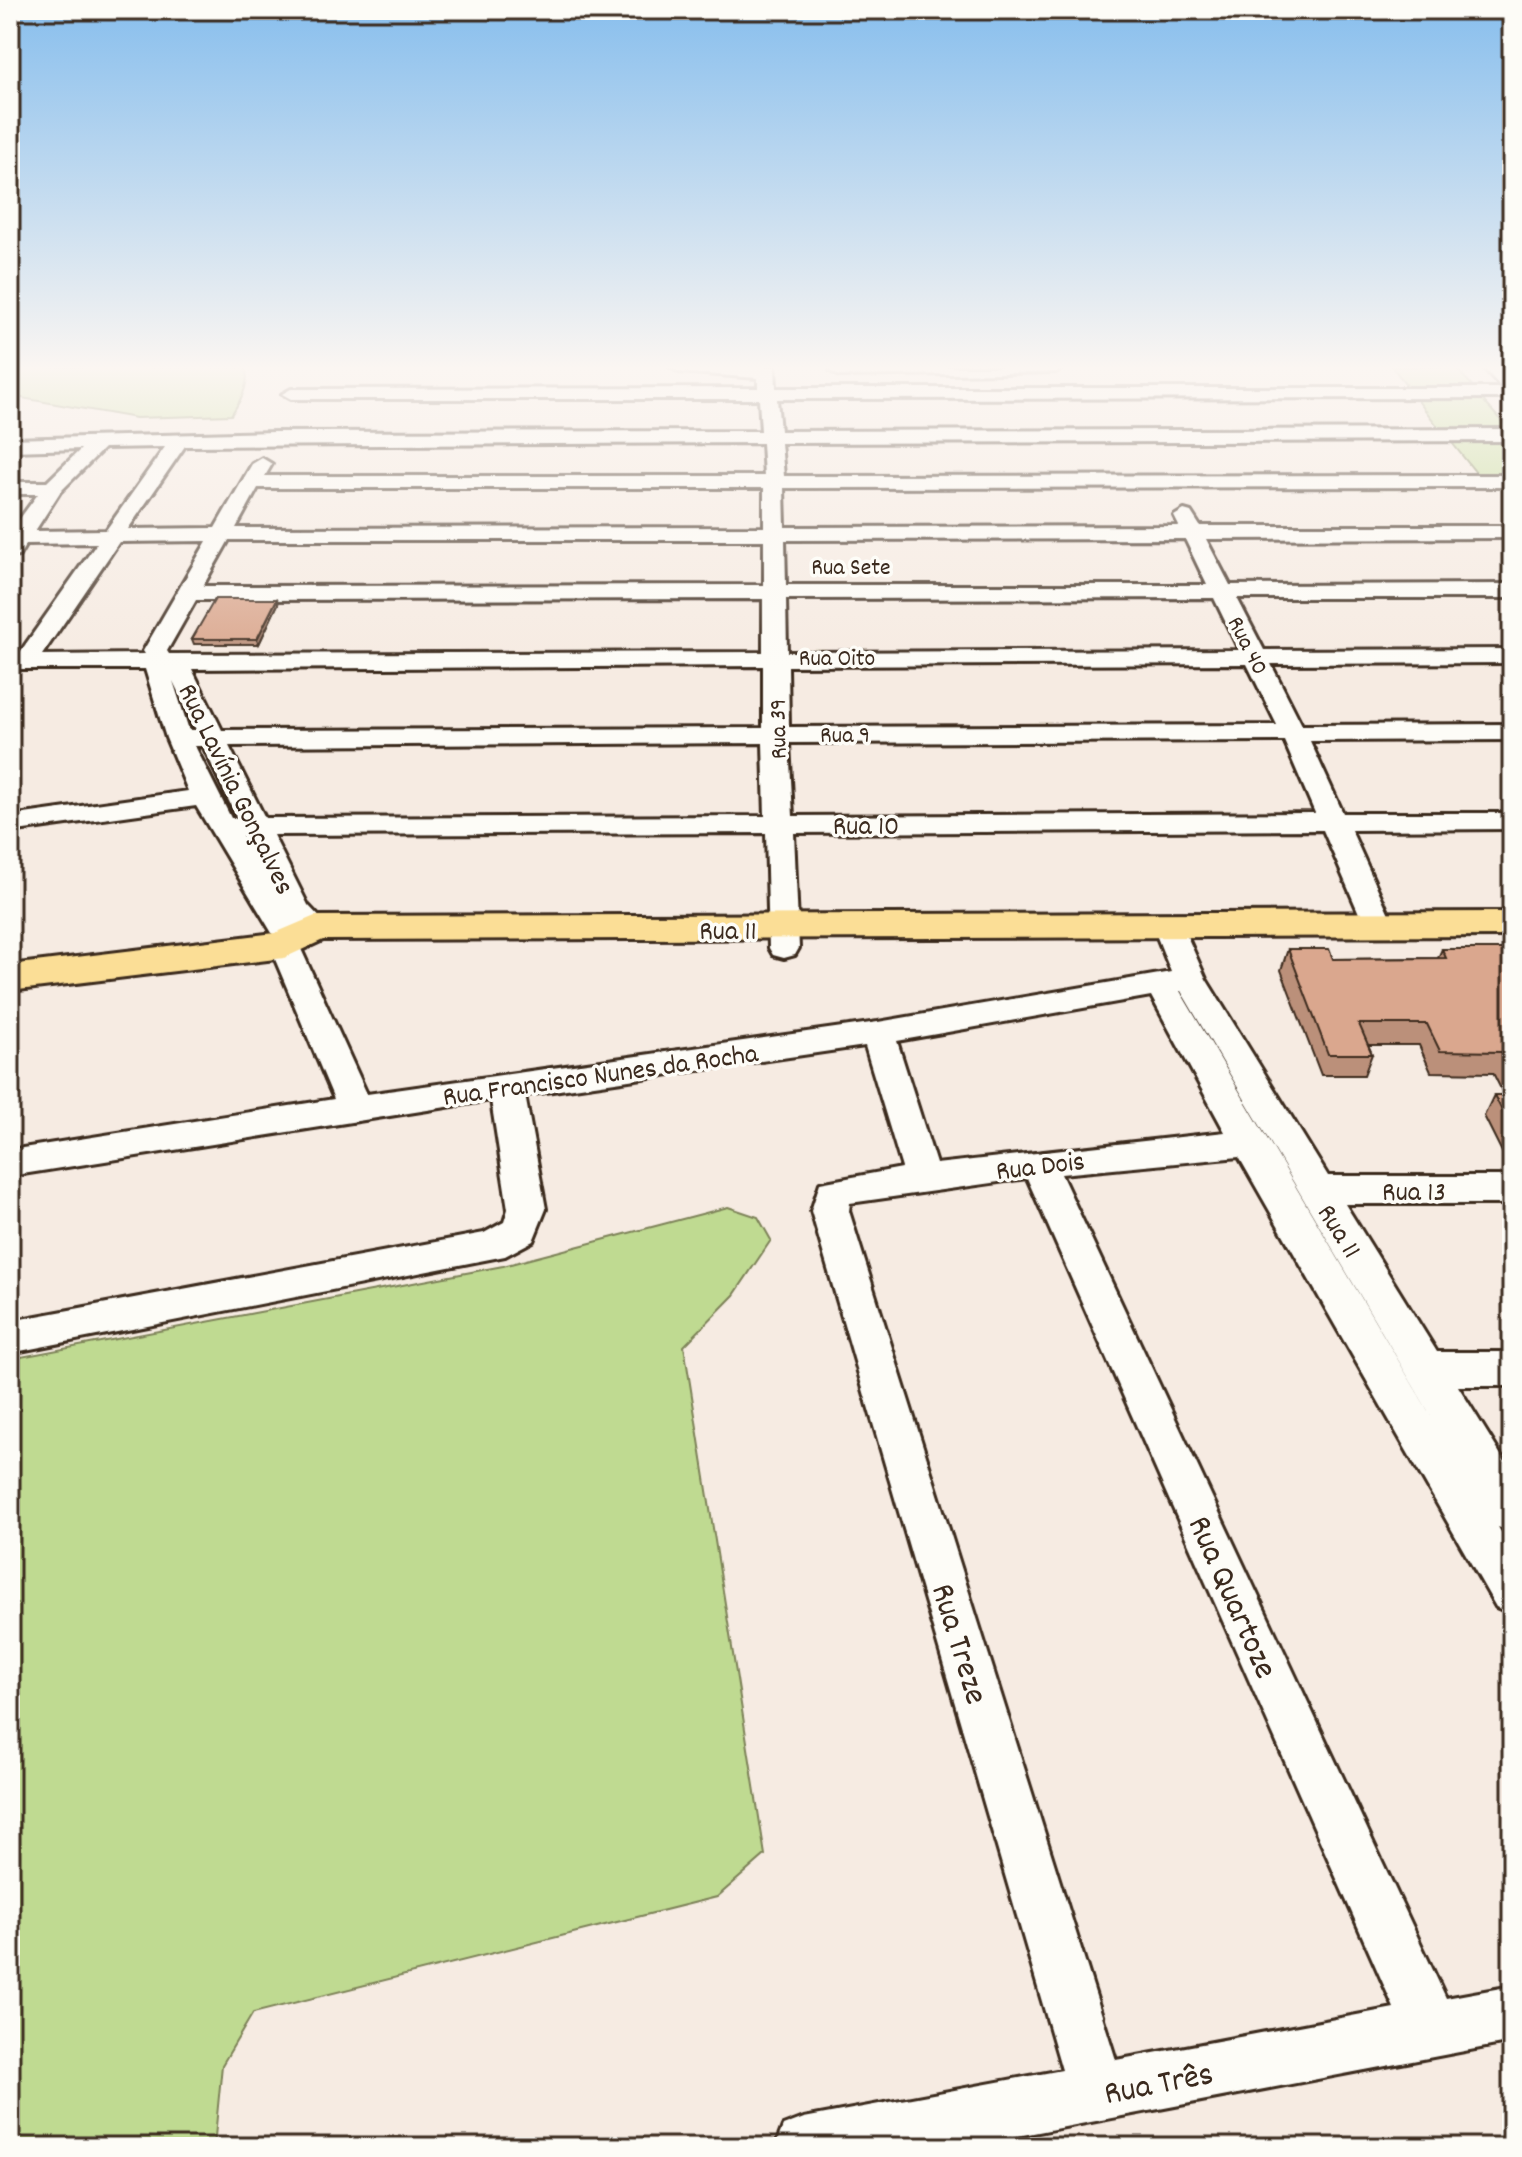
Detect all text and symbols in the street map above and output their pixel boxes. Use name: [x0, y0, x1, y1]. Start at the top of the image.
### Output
street label: Rua Sete: [811, 552, 891, 586]
street label: Rua 40: [1217, 611, 1276, 682]
street label: Rua Oito: [799, 643, 875, 677]
street label: Rua Lavínia Gonçalves: [165, 678, 302, 903]
street label: Rua 39: [762, 698, 798, 759]
street label: Rua 9: [820, 720, 870, 754]
street label: Rua 10: [833, 809, 899, 849]
street label: Rua 11: [699, 914, 757, 954]
street label: Rua Francisco Nunes da Rocha: [441, 1036, 762, 1120]
street label: Rua Dois: [994, 1144, 1087, 1194]
street label: Rua 13: [1382, 1175, 1446, 1215]
street label: Rua 11: [1305, 1198, 1369, 1268]
street label: Rua Quartoze: [1172, 1509, 1288, 1687]
street label: Rua Treze: [915, 1578, 998, 1711]
street label: Rua Três: [1100, 2052, 1218, 2121]

